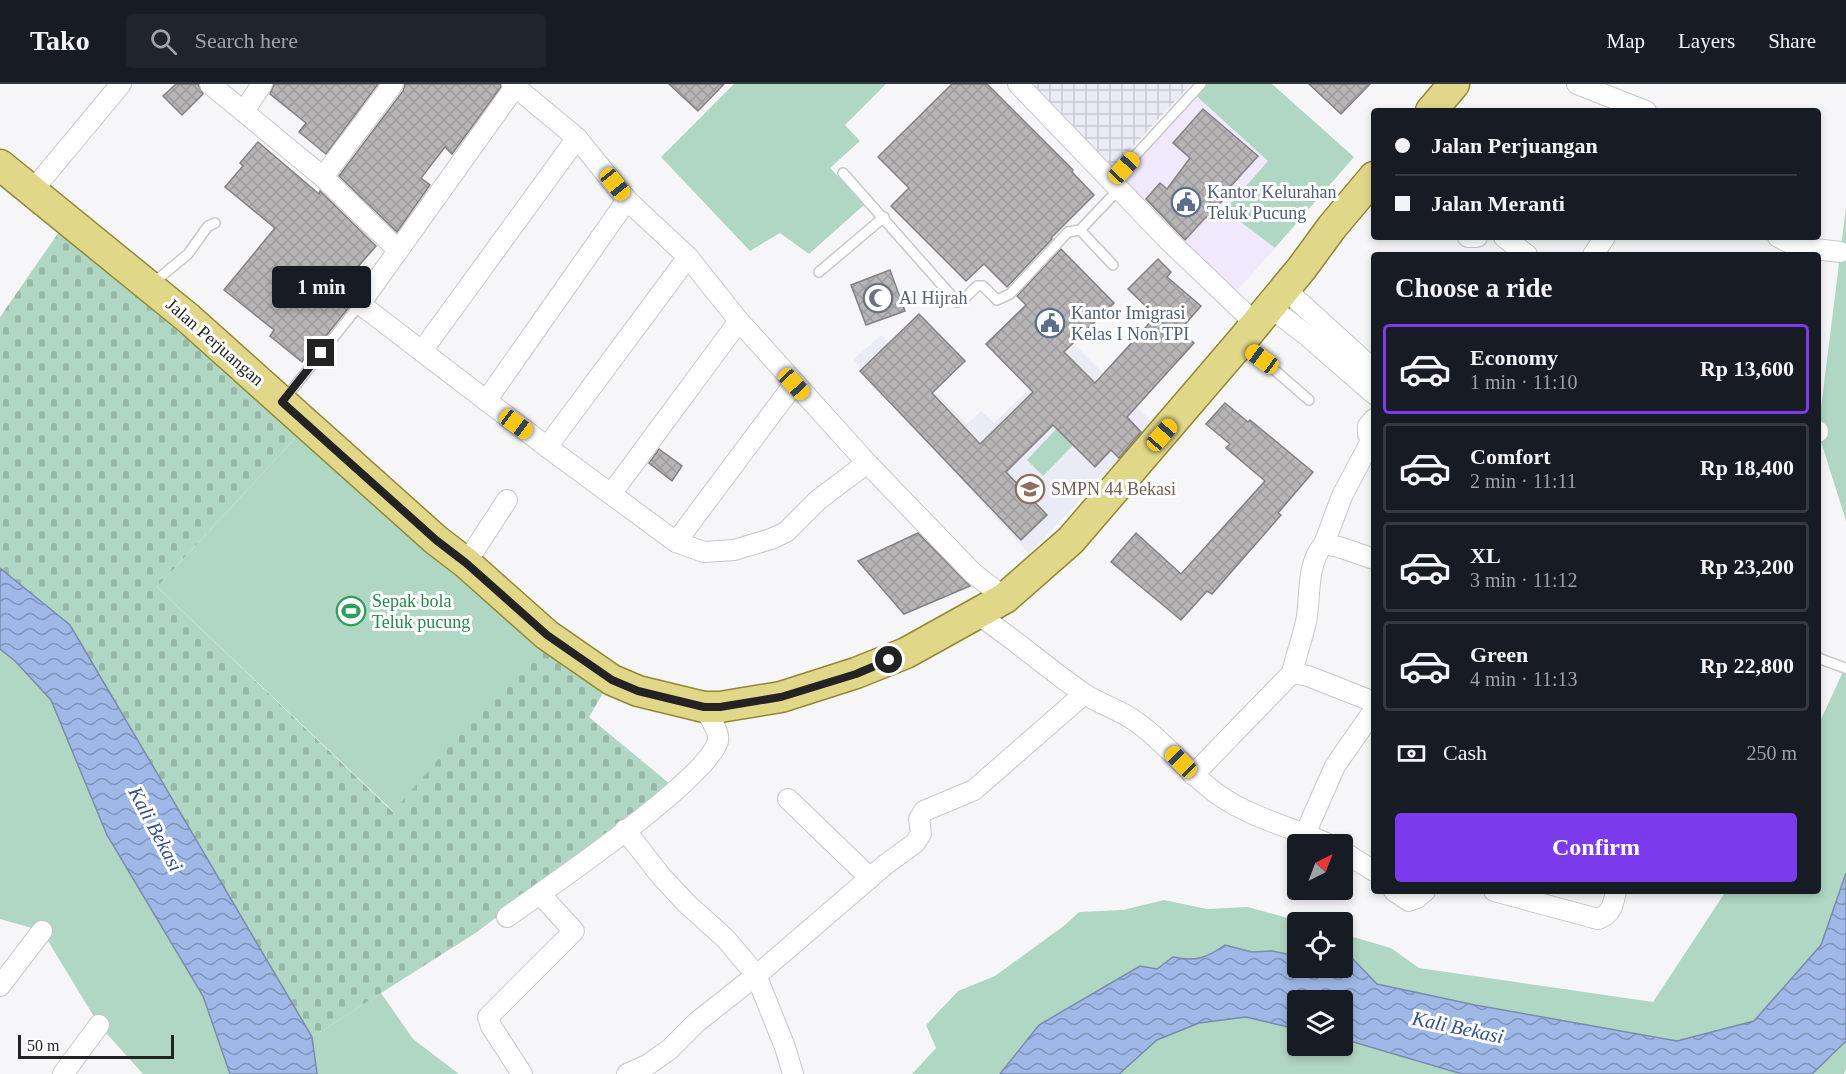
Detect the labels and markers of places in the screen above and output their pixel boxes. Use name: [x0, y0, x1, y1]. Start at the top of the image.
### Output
place label: Kantor Kelurahan Teluk Pucung: [1207, 182, 1336, 223]
public building icon: Kantor Kelurahan Teluk Pucung: [1170, 186, 1202, 218]
mosque icon: Al Hijrah: [862, 282, 894, 314]
place label: Al Hijrah: [899, 288, 967, 308]
place label: Kantor Imigrasi Kelas I Non TPI: [1071, 303, 1189, 344]
public building icon: Kantor Imigrasi Kelas I Non TPI: [1034, 307, 1066, 339]
school or university icon: SMPN 44 Bekasi: [1014, 473, 1046, 505]
place label: SMPN 44 Bekasi: [1051, 479, 1176, 499]
place label: Sepak bola Teluk pucung: [372, 591, 470, 632]
sports icon: Sepak bola Teluk pucung: [335, 595, 367, 627]

